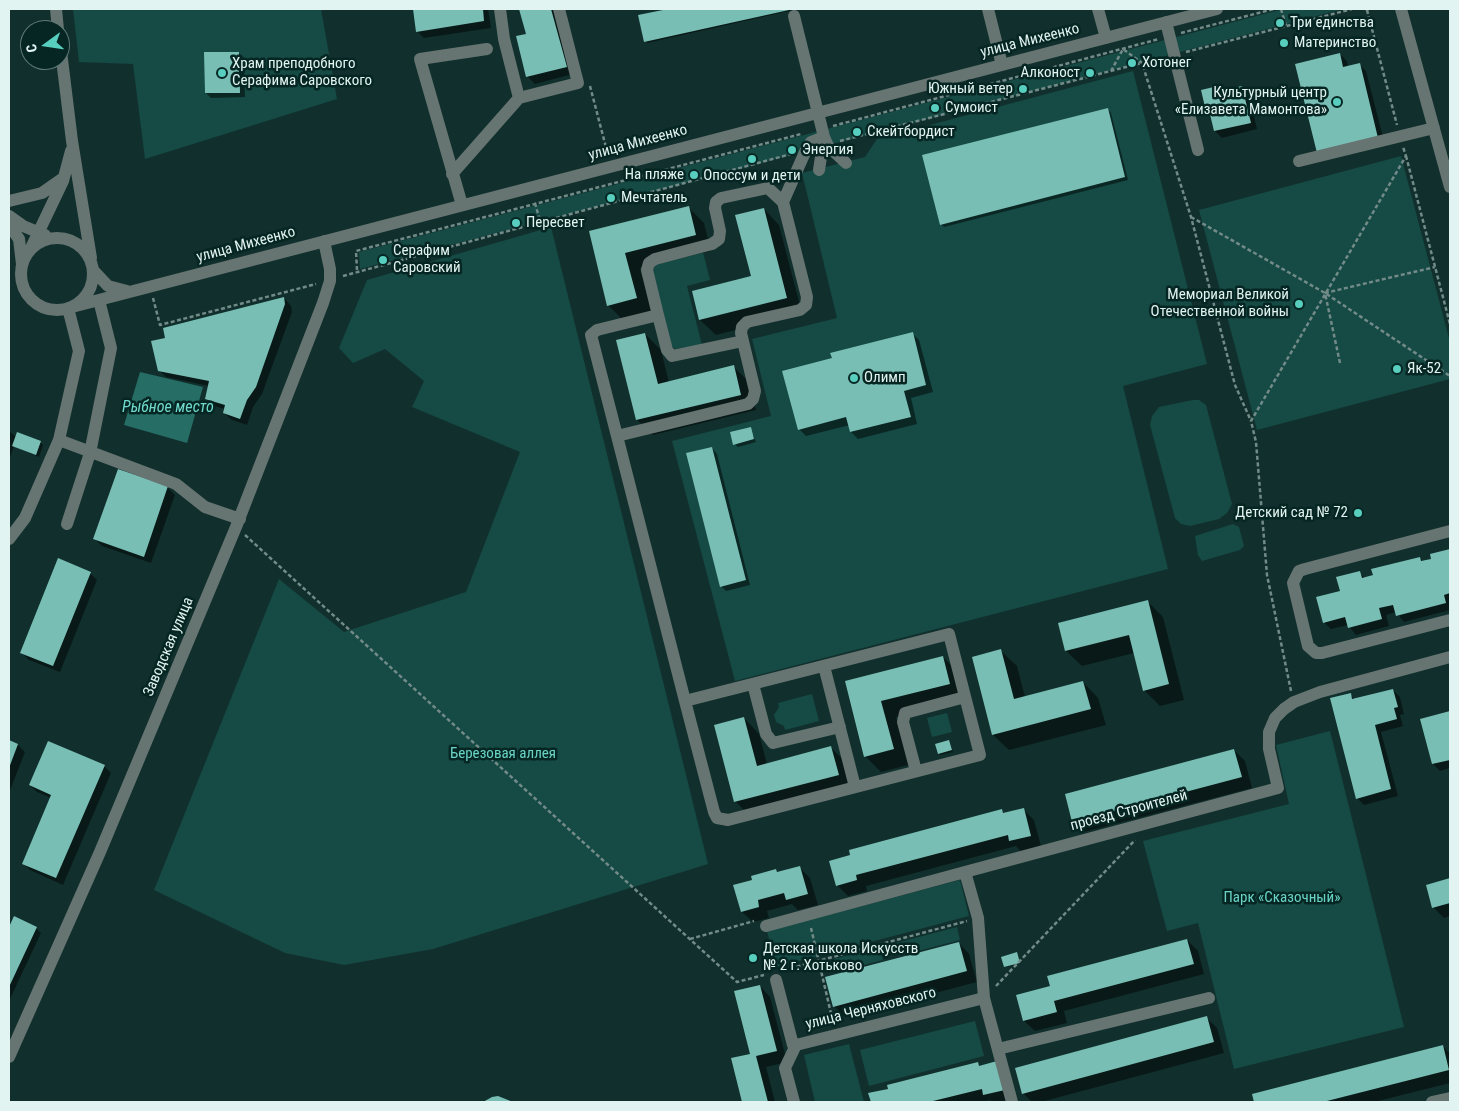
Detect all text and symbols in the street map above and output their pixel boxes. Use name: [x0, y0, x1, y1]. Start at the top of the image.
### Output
place label: Три единства: [1290, 14, 1374, 32]
marker: Три единства: [1274, 17, 1286, 29]
north arrow: [20, 20, 70, 70]
street label: улица Михеенко: [979, 20, 1081, 62]
place label: Материнство: [1294, 34, 1376, 52]
marker: Материнство: [1278, 37, 1290, 49]
text: С: [23, 43, 40, 54]
place label: Хотонег: [1142, 54, 1191, 72]
place label: Храм преподобного Серафима Саровского: [232, 55, 372, 90]
marker: Хотонег: [1126, 57, 1138, 69]
place label: Алконост: [1021, 64, 1080, 82]
marker: Храм преподобного Серафима Саровского: [216, 67, 228, 79]
marker: Алконост: [1084, 67, 1096, 79]
place label: Южный ветер: [928, 80, 1013, 98]
marker: Южный ветер: [1017, 83, 1029, 95]
place label: Культурный центр «Елизавета Мамонтова»: [1175, 84, 1327, 119]
marker: Культурный центр «Елизавета Мамонтова»: [1331, 96, 1343, 108]
place label: Сумоист: [945, 99, 998, 117]
marker: Сумоист: [929, 102, 941, 114]
street label: улица Михеенко: [587, 121, 689, 165]
place label: Скейтбордист: [867, 123, 955, 141]
marker: Скейтбордист: [851, 126, 863, 138]
place label: Энергия: [802, 141, 853, 159]
marker: Энергия: [786, 144, 798, 156]
marker: Опоссум и дети: [746, 153, 758, 165]
place label: На пляже: [625, 166, 684, 184]
place label: Опоссум и дети: [703, 167, 801, 185]
marker: На пляже: [688, 169, 700, 181]
place label: Мечтатель: [621, 189, 688, 207]
marker: Мечтатель: [605, 192, 617, 204]
place label: Пересвет: [526, 214, 585, 232]
marker: Пересвет: [510, 217, 522, 229]
street label: улица Михеенко: [195, 223, 297, 267]
place label: Серафим Саровский: [393, 242, 461, 277]
marker: Серафим Саровский: [377, 254, 389, 266]
place label: Мемориал Великой Отечественной войны: [1151, 286, 1289, 321]
marker: Мемориал Великой Отечественной войны: [1293, 298, 1305, 310]
place label: Як-52: [1407, 360, 1441, 378]
marker: Як-52: [1391, 363, 1403, 375]
place label: Олимп: [864, 369, 906, 387]
marker: Олимп: [848, 372, 860, 384]
water label: Рыбное место: [122, 398, 214, 418]
place label: Детский сад № 72: [1235, 504, 1348, 522]
marker: Детский сад № 72: [1352, 507, 1364, 519]
street label: Заводская улица: [140, 595, 198, 699]
park label: Березовая аллея: [450, 745, 556, 763]
street label: проезд Строителей: [1069, 787, 1189, 835]
park label: Парк «Сказочный»: [1224, 889, 1340, 907]
place label: Детская школа Искусств № 2 г. Хотьково: [763, 940, 918, 975]
marker: Детская школа Искусств № 2 г. Хотьково: [747, 952, 759, 964]
street label: улица Черняховского: [804, 984, 938, 1034]

